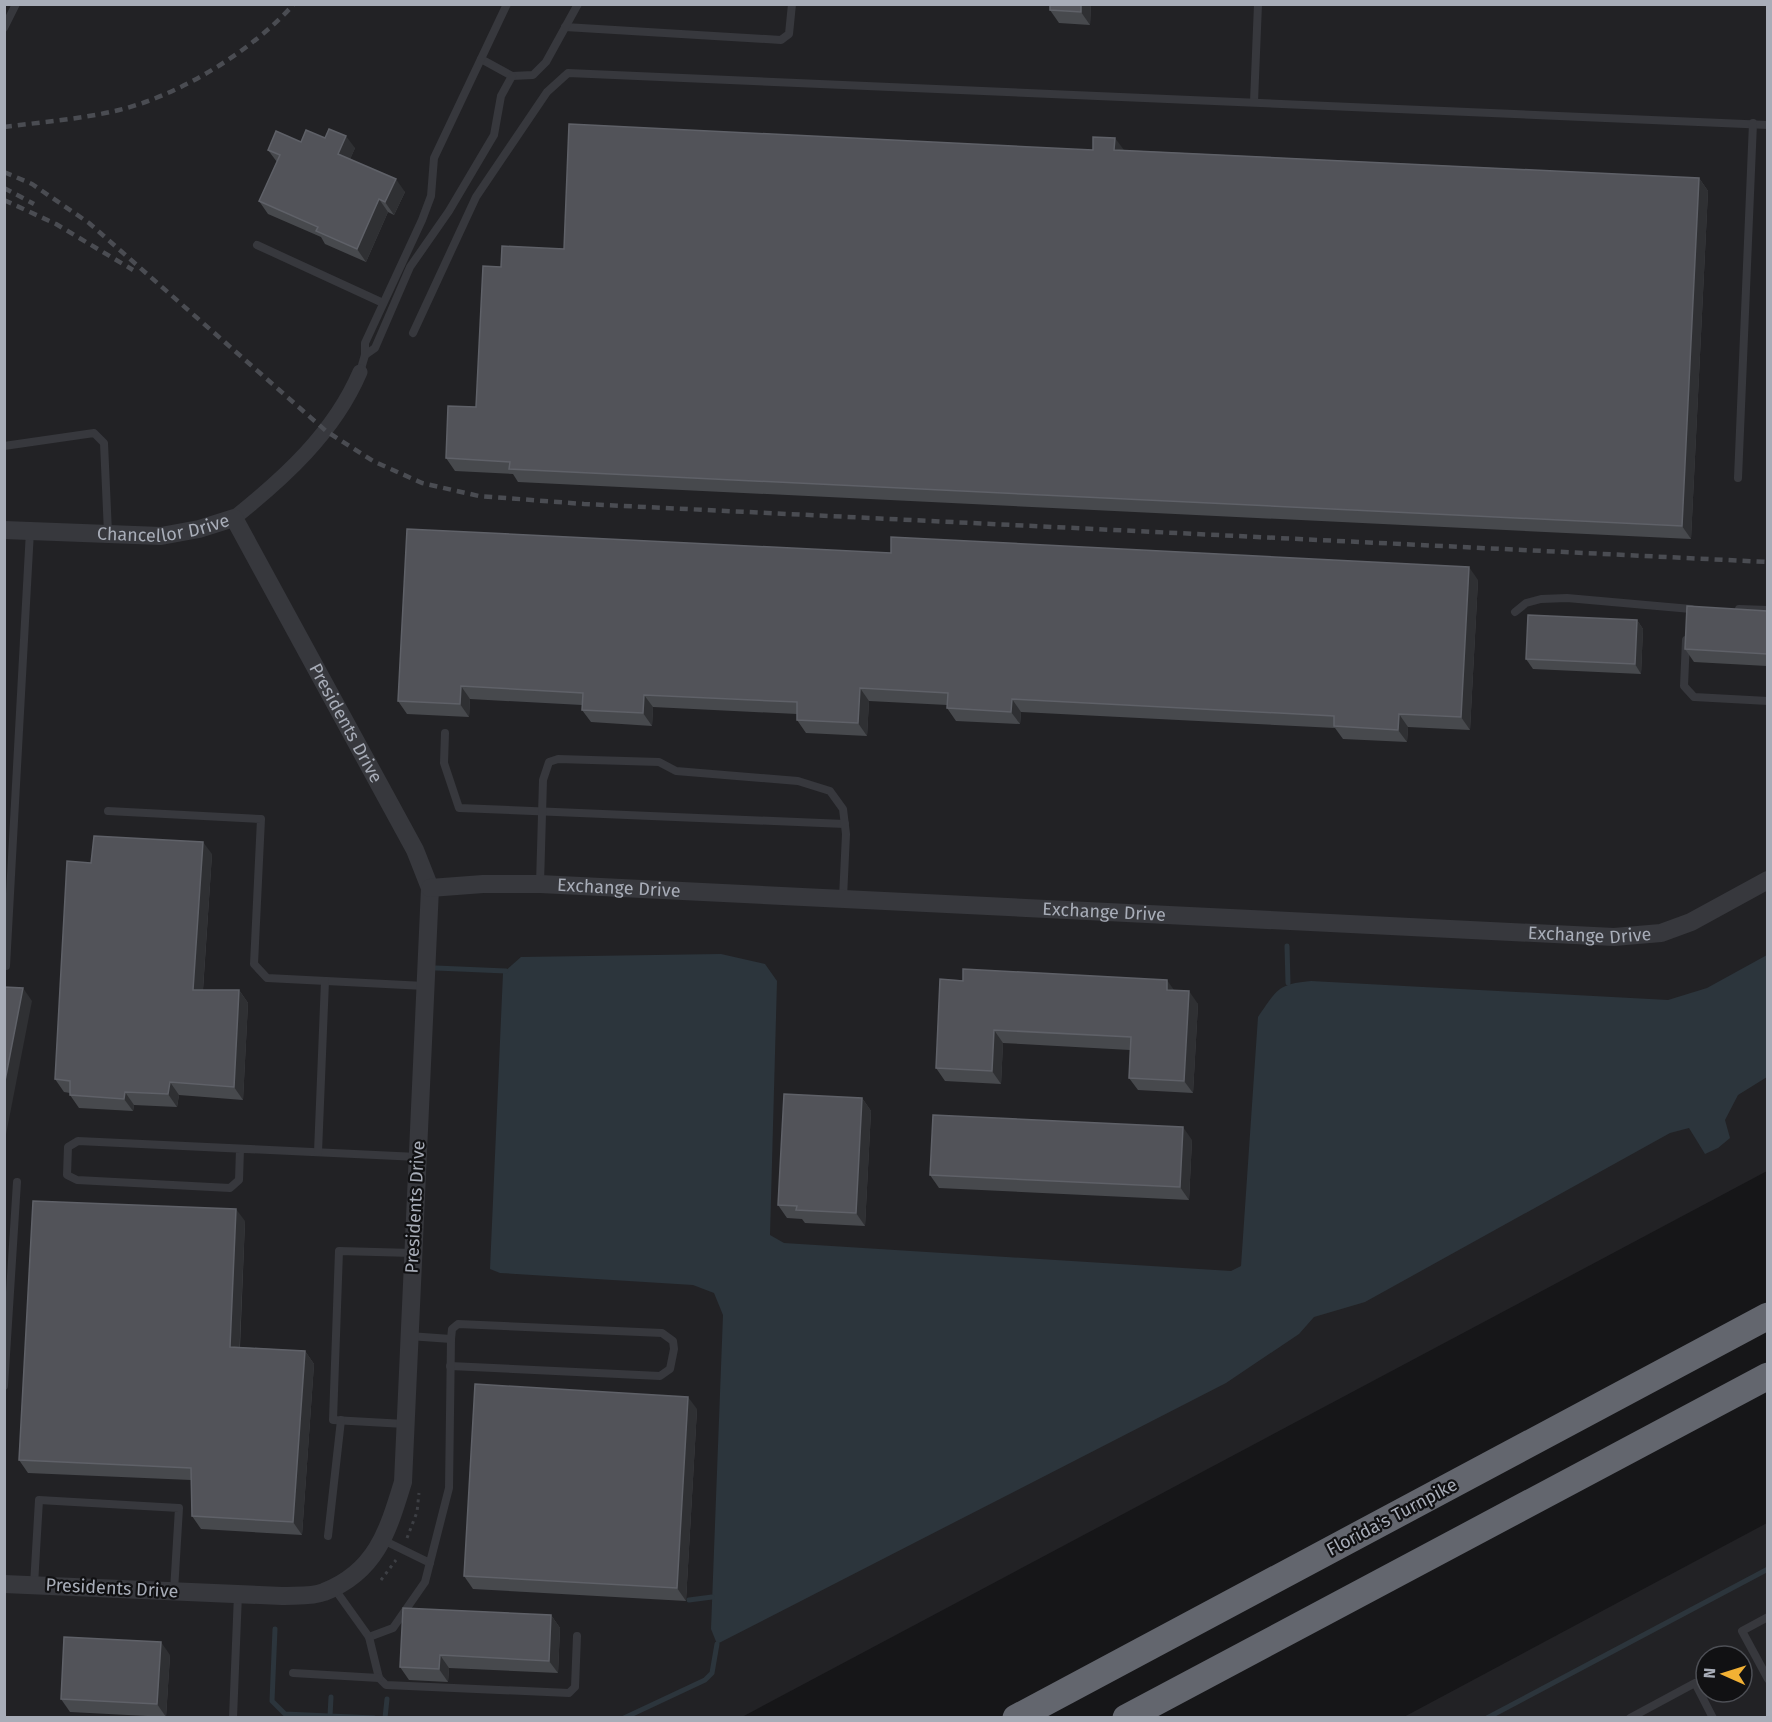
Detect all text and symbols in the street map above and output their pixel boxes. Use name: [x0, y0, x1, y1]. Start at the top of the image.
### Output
street label: Chancellor Drive: [97, 509, 232, 547]
street label: Presidents Drive: [304, 659, 387, 787]
street label: Exchange Drive: [556, 874, 681, 902]
street label: Exchange Drive: [1042, 898, 1166, 926]
street label: Exchange Drive: [1527, 922, 1652, 948]
street label: Presidents Drive: [401, 1140, 429, 1274]
street label: Florida's Turnpike: [1323, 1473, 1461, 1561]
street label: Presidents Drive: [45, 1574, 179, 1602]
north arrow: [1694, 1644, 1754, 1704]
text: N: [1700, 1667, 1719, 1679]

